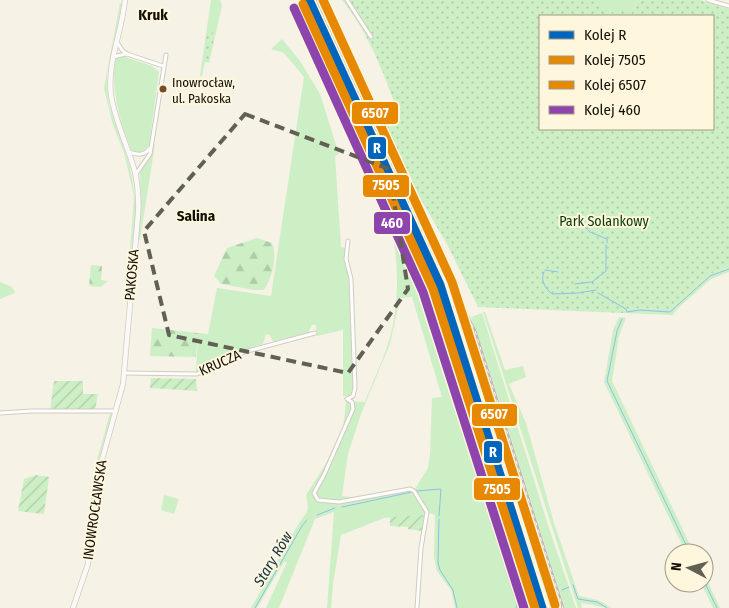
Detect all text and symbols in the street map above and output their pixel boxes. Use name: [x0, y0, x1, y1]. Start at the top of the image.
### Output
district label: Kruk: [138, 6, 168, 24]
legend: [539, 15, 714, 130]
text: Kolej R: [584, 26, 626, 44]
text: Kolej 7505: [584, 51, 646, 69]
place label: Inowrocław, ul. Pakoska: [172, 75, 235, 106]
text: Kolej 6507: [584, 76, 646, 94]
marker: Inowrocław, ul. Pakoska: [158, 84, 168, 94]
line badge: 6507: [351, 101, 399, 125]
text: Kolej 460: [584, 101, 641, 119]
text: 6507: [361, 105, 389, 122]
line badge: R: [367, 136, 387, 160]
text: R: [373, 140, 381, 157]
line badge: 7505: [362, 174, 410, 198]
text: 7505: [372, 177, 400, 194]
district label: Salina: [177, 207, 216, 225]
line badge: 460: [373, 211, 411, 235]
park label: Park Solankowy: [559, 213, 649, 230]
text: 460: [381, 215, 403, 232]
street label: PAKOSKA: [121, 248, 143, 301]
street label: KRUCZA: [196, 346, 244, 380]
line badge: 6507: [471, 403, 518, 427]
text: 6507: [480, 406, 508, 423]
line badge: R: [483, 440, 503, 464]
text: R: [489, 444, 497, 461]
street label: INOWROCŁAWSKA: [80, 458, 111, 561]
line badge: 7505: [473, 477, 521, 501]
text: 7505: [483, 481, 511, 498]
water label: Stary Rów: [249, 528, 296, 590]
north arrow: [664, 543, 714, 593]
text: N: [668, 562, 685, 572]

